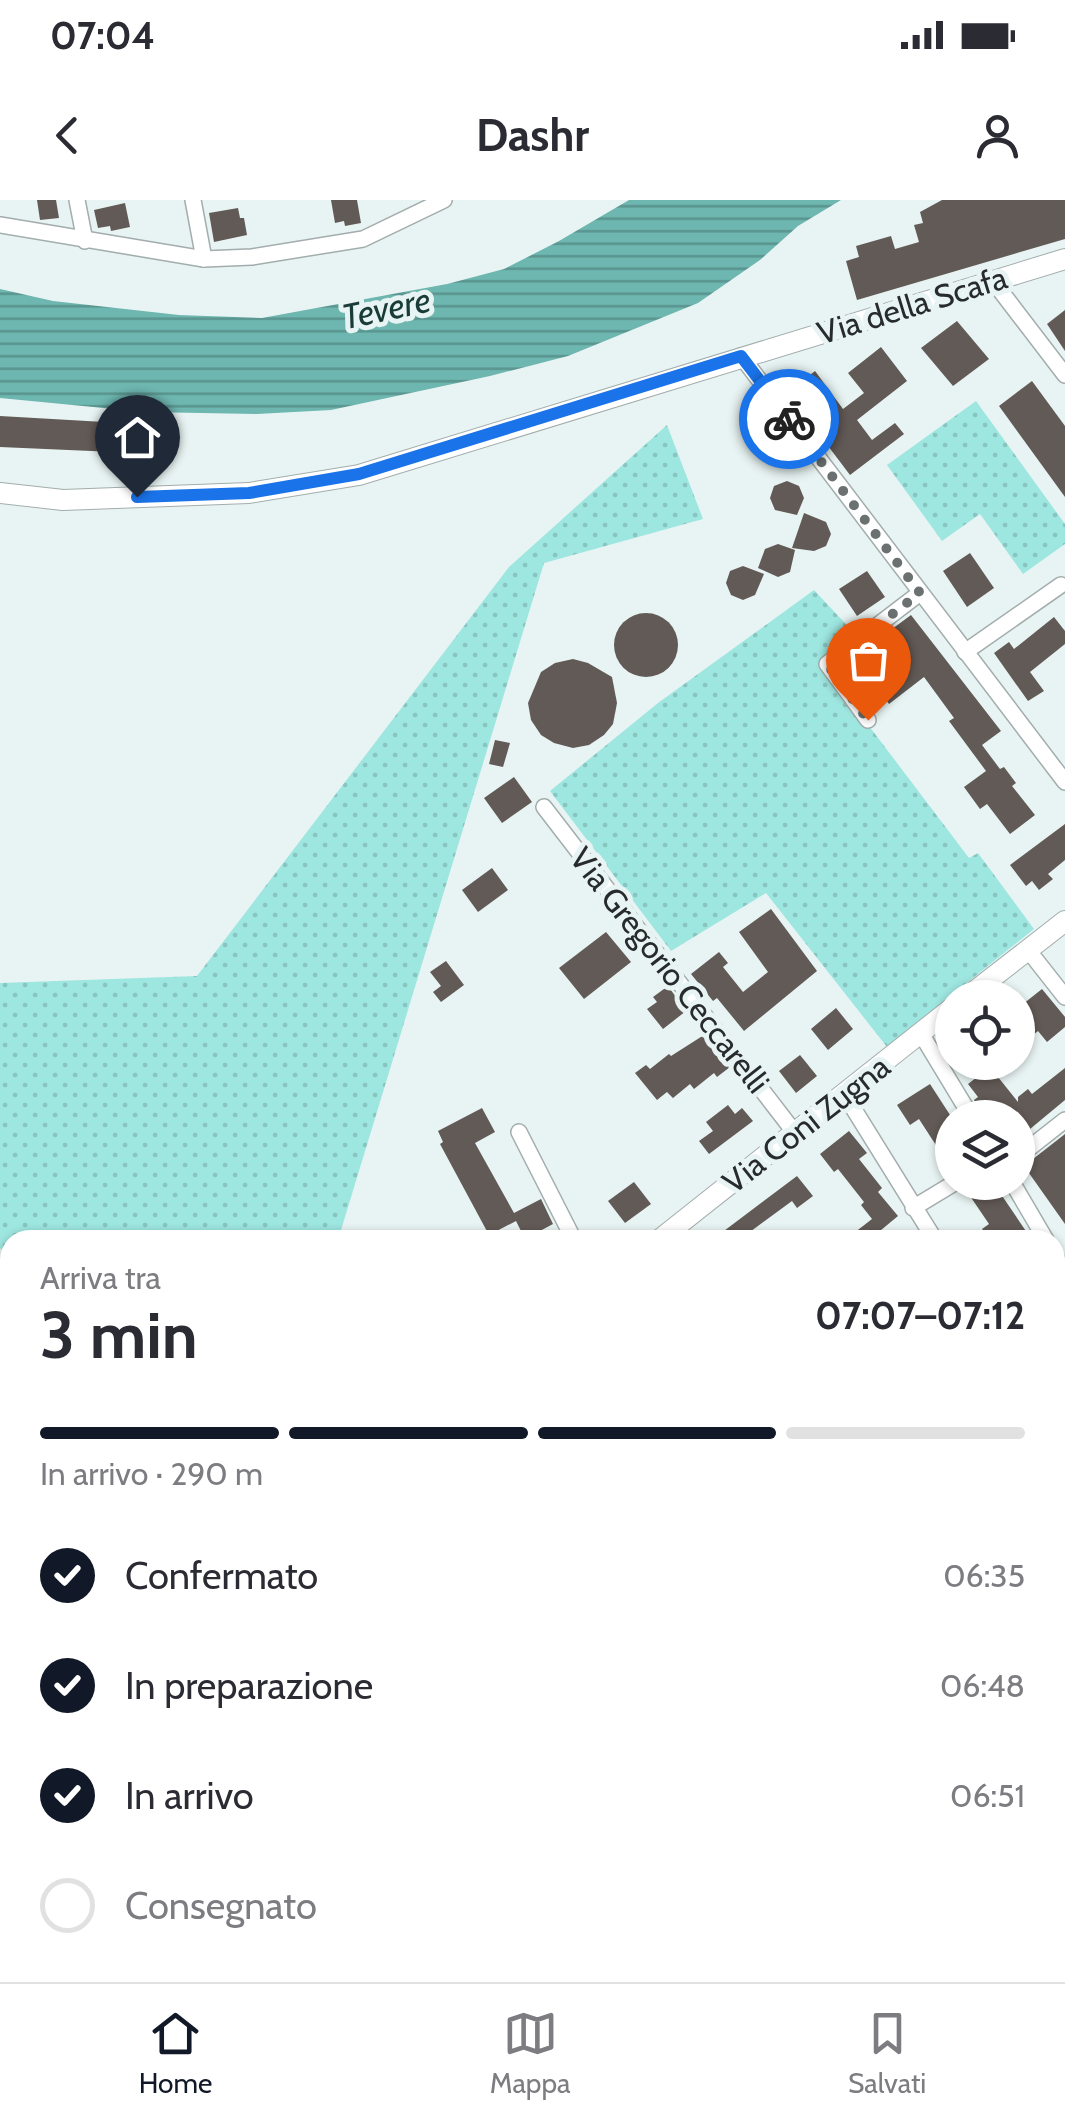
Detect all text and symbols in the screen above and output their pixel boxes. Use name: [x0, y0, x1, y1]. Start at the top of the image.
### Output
text: 07:04: [50, 12, 155, 59]
icon: back: [40, 108, 95, 163]
text: Dashr: [476, 108, 589, 162]
icon: person: [970, 108, 1025, 163]
street label: Via della Scafa: [812, 257, 1012, 352]
water label: Tevere: [338, 278, 434, 338]
courier: [739, 369, 839, 469]
icon: bike: [762, 392, 817, 447]
pin: [95, 395, 180, 498]
icon: home: [110, 410, 165, 465]
pin: [826, 618, 911, 721]
icon: bag: [841, 633, 896, 688]
street label: Via Gregorio Ceccarelli: [562, 840, 778, 1100]
map controls: [935, 980, 1035, 1200]
button: locate: [935, 980, 1035, 1080]
street label: Via Coni Zugna: [715, 1046, 898, 1201]
button: layers: [935, 1100, 1035, 1200]
text: Arriva tra: [40, 1258, 161, 1297]
text: 07:07–07:12: [815, 1292, 1025, 1339]
text: 3 min: [40, 1295, 198, 1374]
text: In arrivo · 290 m: [40, 1454, 263, 1493]
icon: check: [40, 1548, 95, 1603]
text: Confermato: [125, 1552, 318, 1599]
text: 06:35: [943, 1556, 1025, 1595]
icon: check: [40, 1658, 95, 1713]
text: In preparazione: [125, 1662, 373, 1709]
text: 06:48: [940, 1666, 1025, 1705]
icon: check: [40, 1768, 95, 1823]
text: In arrivo: [125, 1772, 254, 1819]
text: 06:51: [950, 1776, 1025, 1815]
text: Consegnato: [125, 1882, 317, 1929]
tab: Home: [139, 2006, 212, 2100]
tab: Mappa: [490, 2006, 570, 2100]
tab: Salvati: [848, 2006, 926, 2100]

